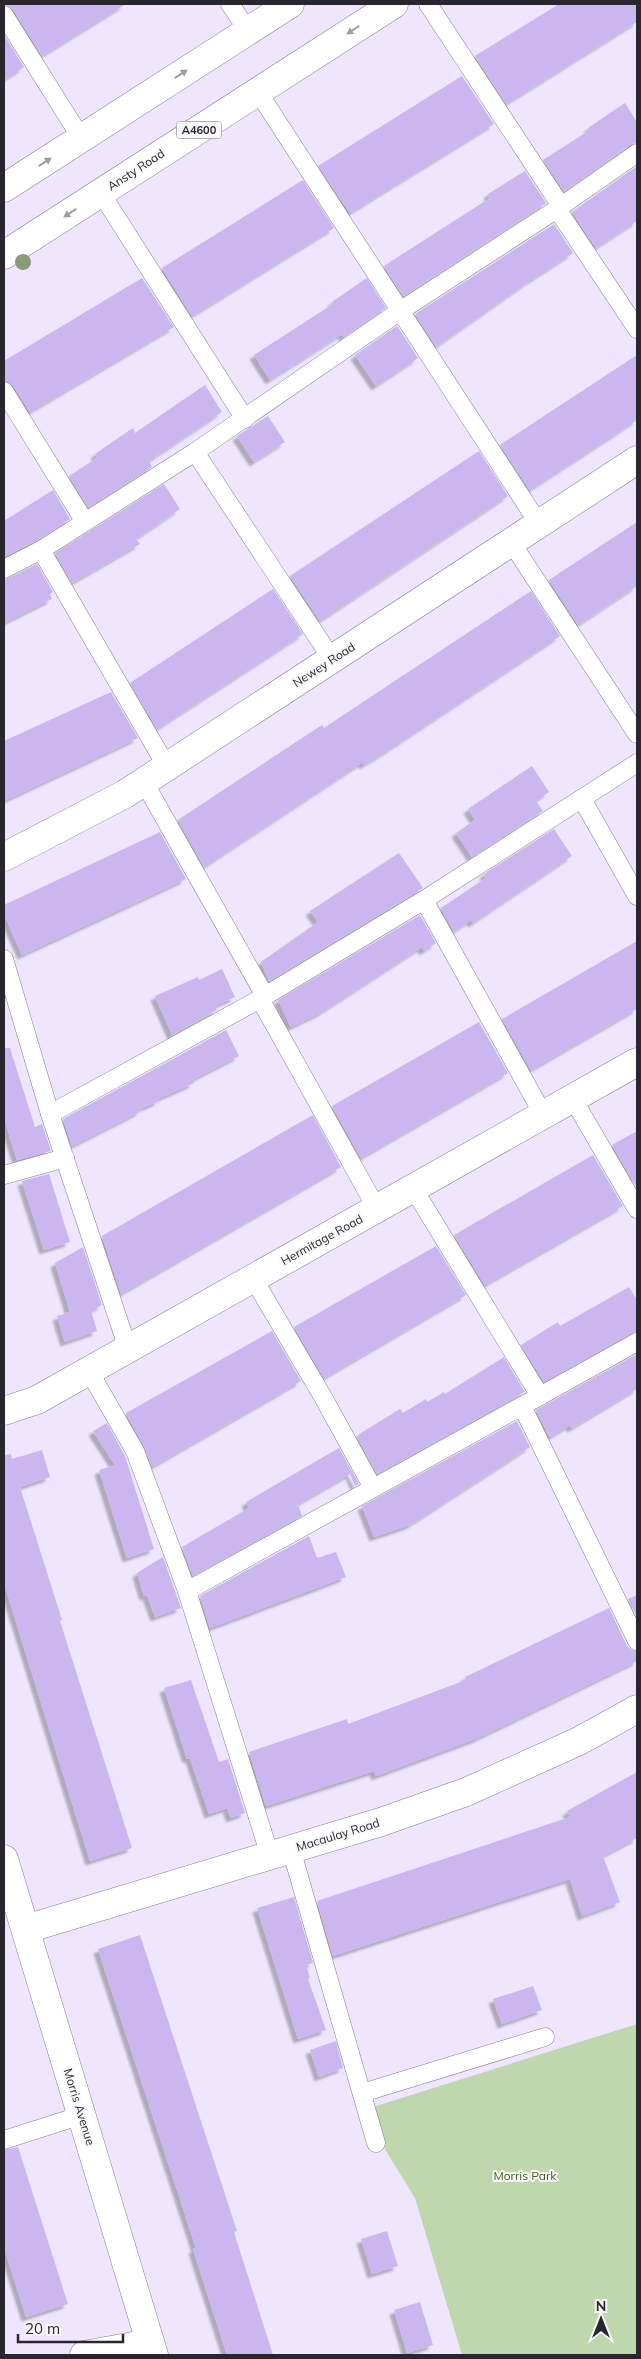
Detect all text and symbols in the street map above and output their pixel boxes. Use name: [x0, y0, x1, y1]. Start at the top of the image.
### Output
one-way arrow: [347, 25, 360, 35]
one-way arrow: [175, 69, 188, 79]
road number: A4600: [176, 122, 222, 138]
street label: Ansty Road: [104, 146, 167, 194]
one-way arrow: [38, 157, 51, 167]
one-way arrow: [63, 208, 76, 218]
street label: Newey Road: [290, 639, 358, 690]
street label: Hermitage Road: [278, 1211, 365, 1268]
street label: Macaulay Road: [294, 1815, 381, 1854]
street label: Morris Avenue: [61, 2067, 98, 2147]
park label: Morris Park: [493, 2168, 557, 2183]
north arrow: [576, 2294, 626, 2344]
text: N: [596, 2297, 606, 2315]
scale bar: [18, 2312, 122, 2344]
text: 20 m: [25, 2319, 60, 2338]

